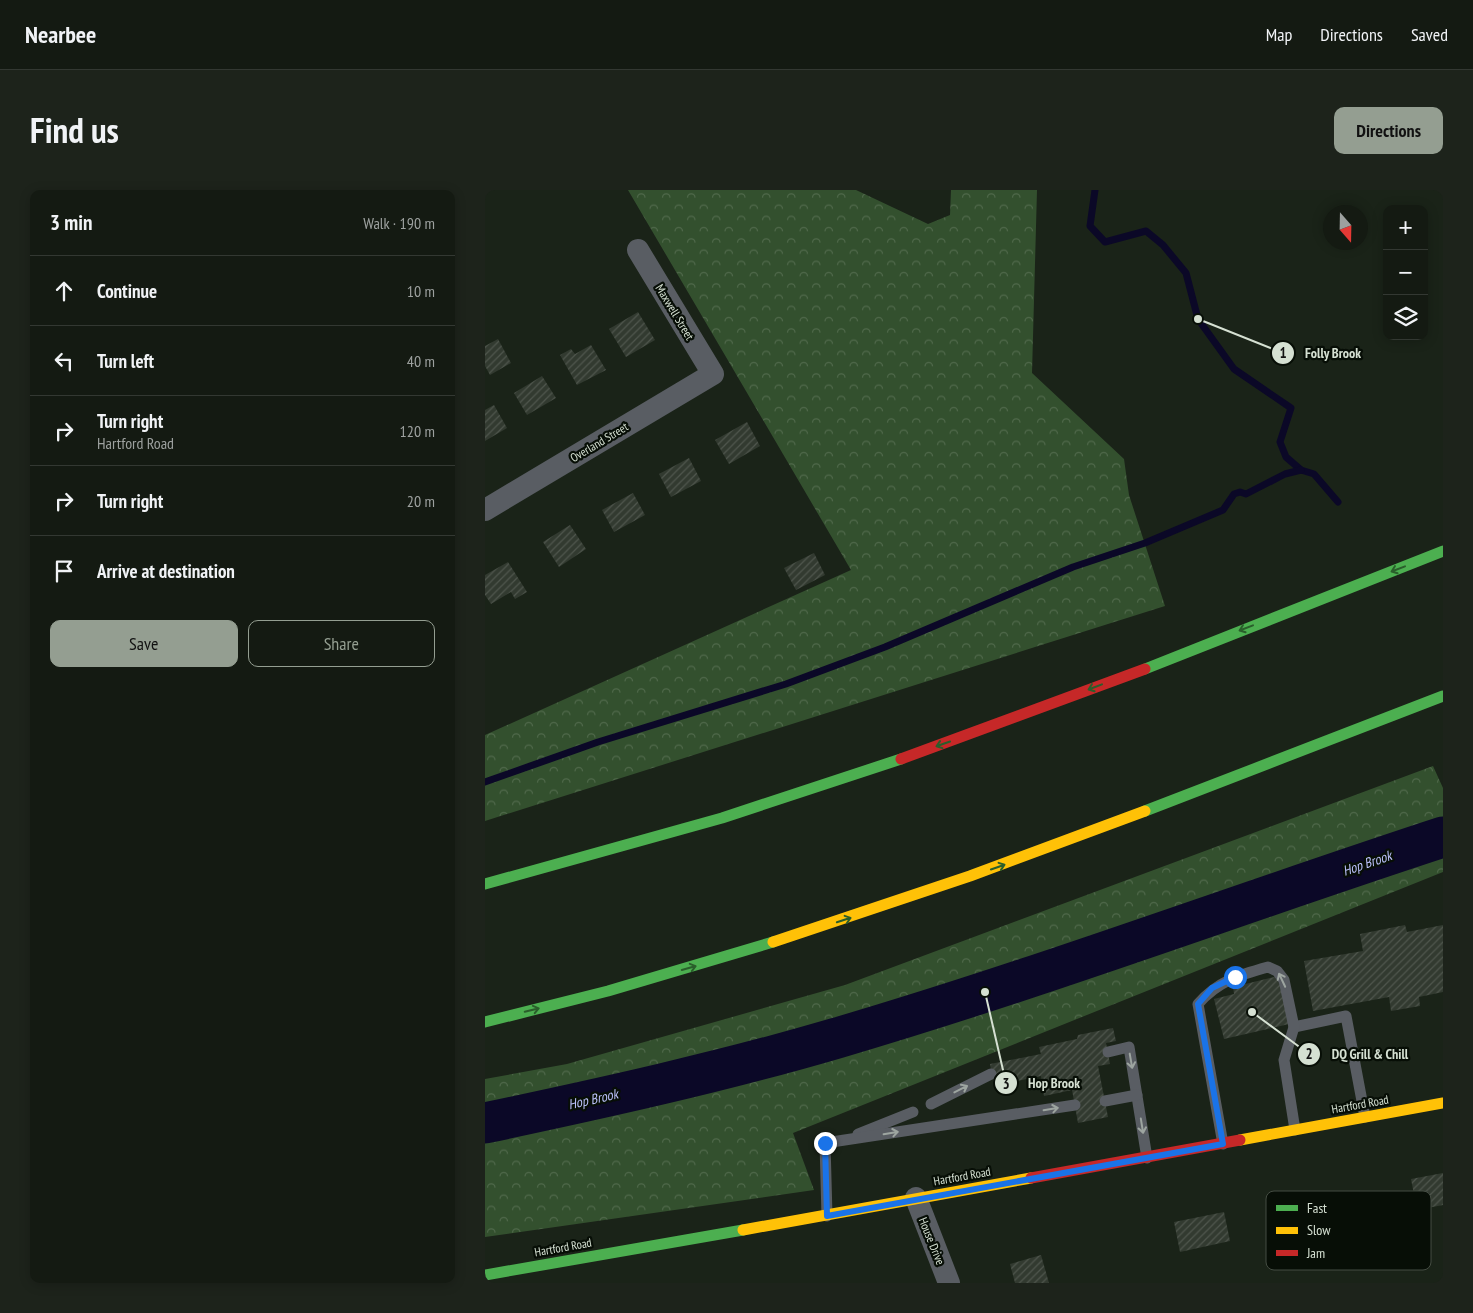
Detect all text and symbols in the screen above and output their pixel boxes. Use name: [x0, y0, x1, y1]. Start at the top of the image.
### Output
text: Nearbee: [25, 19, 96, 50]
text: Map: [1266, 23, 1292, 46]
text: Directions: [1320, 23, 1383, 46]
text: Saved: [1411, 23, 1448, 46]
text: Find us: [30, 107, 119, 153]
button: Directions: [1334, 107, 1443, 154]
north arrow: [1323, 205, 1368, 250]
map controls: [1383, 205, 1428, 340]
button: +: [1383, 205, 1428, 250]
text: 3 min: [50, 209, 92, 236]
text: Walk · 190 m: [363, 213, 435, 233]
button: −: [1383, 250, 1428, 295]
icon: ahead: [50, 277, 78, 305]
text: Continue: [97, 279, 157, 303]
text: 10 m: [407, 281, 435, 301]
street label: Maxwell Street: [653, 281, 698, 343]
button: layers: [1383, 295, 1428, 340]
callout: Folly Brook: [1270, 339, 1372, 368]
text: 1: [1279, 343, 1287, 362]
text: Folly Brook: [1305, 344, 1361, 362]
icon: left: [50, 347, 78, 375]
text: Turn left: [97, 349, 154, 373]
text: 40 m: [407, 351, 435, 371]
text: Turn right: [97, 409, 163, 433]
icon: right: [50, 417, 78, 445]
street label: Overland Street: [567, 419, 631, 465]
text: 120 m: [400, 421, 435, 441]
text: Hartford Road: [97, 433, 174, 453]
icon: right: [50, 487, 78, 515]
text: Turn right: [97, 489, 163, 513]
text: 20 m: [407, 491, 435, 511]
icon: arrive: [50, 557, 78, 585]
text: Arrive at destination: [97, 559, 235, 583]
one-way arrow: [1390, 565, 1406, 574]
button: Save: [50, 620, 238, 667]
button: Share: [248, 620, 435, 667]
one-way arrow: [1239, 624, 1254, 633]
one-way arrow: [1087, 683, 1103, 692]
one-way arrow: [935, 740, 951, 749]
water label: Hop Brook: [1340, 846, 1395, 880]
one-way arrow: [990, 862, 1005, 871]
one-way arrow: [836, 915, 852, 924]
one-way arrow: [681, 962, 697, 972]
route start: [1224, 966, 1247, 989]
one-way arrow: [1276, 973, 1286, 988]
one-way arrow: [524, 1005, 540, 1015]
callout: DQ Grill & Chill: [1297, 1039, 1419, 1068]
text: 2: [1305, 1044, 1313, 1063]
text: DQ Grill & Chill: [1332, 1045, 1409, 1063]
one-way arrow: [1127, 1052, 1137, 1068]
callout: Hop Brook: [993, 1069, 1090, 1098]
text: 3: [1002, 1074, 1010, 1093]
text: Hop Brook: [1028, 1074, 1080, 1092]
water label: Hop Brook: [566, 1084, 621, 1113]
one-way arrow: [953, 1084, 968, 1093]
street label: Hartford Road: [1330, 1092, 1390, 1116]
one-way arrow: [1043, 1104, 1059, 1114]
one-way arrow: [1137, 1118, 1147, 1134]
one-way arrow: [882, 1128, 898, 1138]
route end: [814, 1132, 837, 1155]
street label: Hartford Road: [932, 1164, 992, 1188]
legend: [1266, 1191, 1431, 1270]
text: Fast: [1307, 1199, 1327, 1217]
street label: House Drive: [916, 1215, 948, 1267]
text: Slow: [1307, 1221, 1331, 1239]
street label: Hartford Road: [533, 1235, 593, 1259]
text: Jam: [1306, 1244, 1325, 1262]

